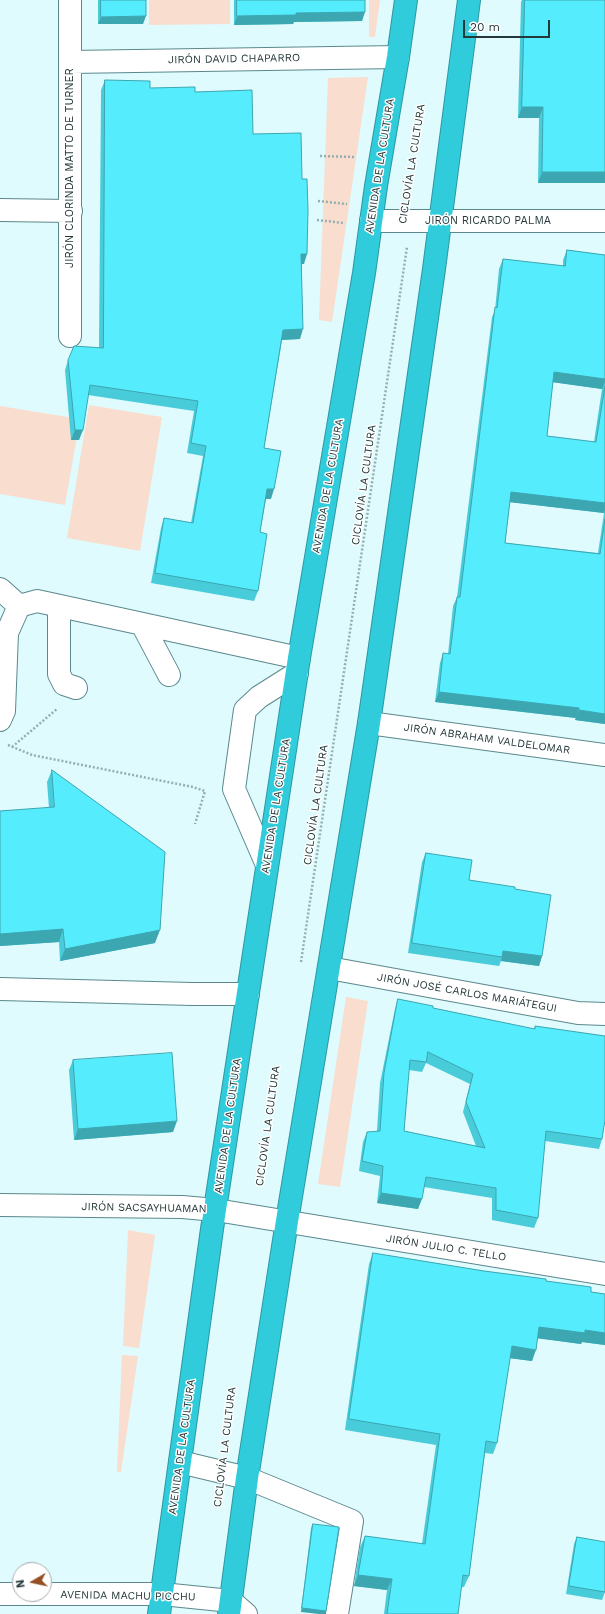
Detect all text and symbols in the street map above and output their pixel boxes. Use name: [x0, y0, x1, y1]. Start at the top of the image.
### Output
scale bar: [465, 12, 552, 38]
text: 20 m: [470, 20, 500, 34]
street label: JIRÓN DAVID CHAPARRO: [168, 51, 300, 67]
street label: JIRÓN CLORINDA MATTO DE TURNER: [63, 68, 77, 268]
street label: AVENIDA DE LA CULTURA: [363, 98, 397, 234]
street label: CICLOVÍA LA CULTURA: [396, 103, 428, 225]
street label: JIRÓN RICARDO PALMA: [425, 214, 551, 228]
street label: AVENIDA DE LA CULTURA: [310, 418, 346, 554]
street label: CICLOVÍA LA CULTURA: [349, 424, 379, 546]
street label: JIRÓN ABRAHAM VALDELOMAR: [403, 721, 571, 757]
street label: AVENIDA DE LA CULTURA: [259, 738, 293, 874]
street label: CICLOVÍA LA CULTURA: [301, 744, 331, 866]
street label: JIRÓN JOSÉ CARLOS MARIÁTEGUI: [376, 971, 558, 1015]
street label: AVENIDA DE LA CULTURA: [212, 1057, 244, 1195]
street label: CICLOVÍA LA CULTURA: [253, 1065, 283, 1187]
street label: JIRÓN SACSAYHUAMAN: [81, 1200, 207, 1216]
street label: JIRÓN JULIO C. TELLO: [385, 1232, 507, 1264]
street label: AVENIDA DE LA CULTURA: [166, 1378, 198, 1516]
street label: CICLOVÍA LA CULTURA: [211, 1386, 239, 1508]
north arrow: [12, 1562, 52, 1602]
text: N: [14, 1579, 28, 1589]
street label: AVENIDA MACHU PICCHU: [60, 1588, 196, 1604]

